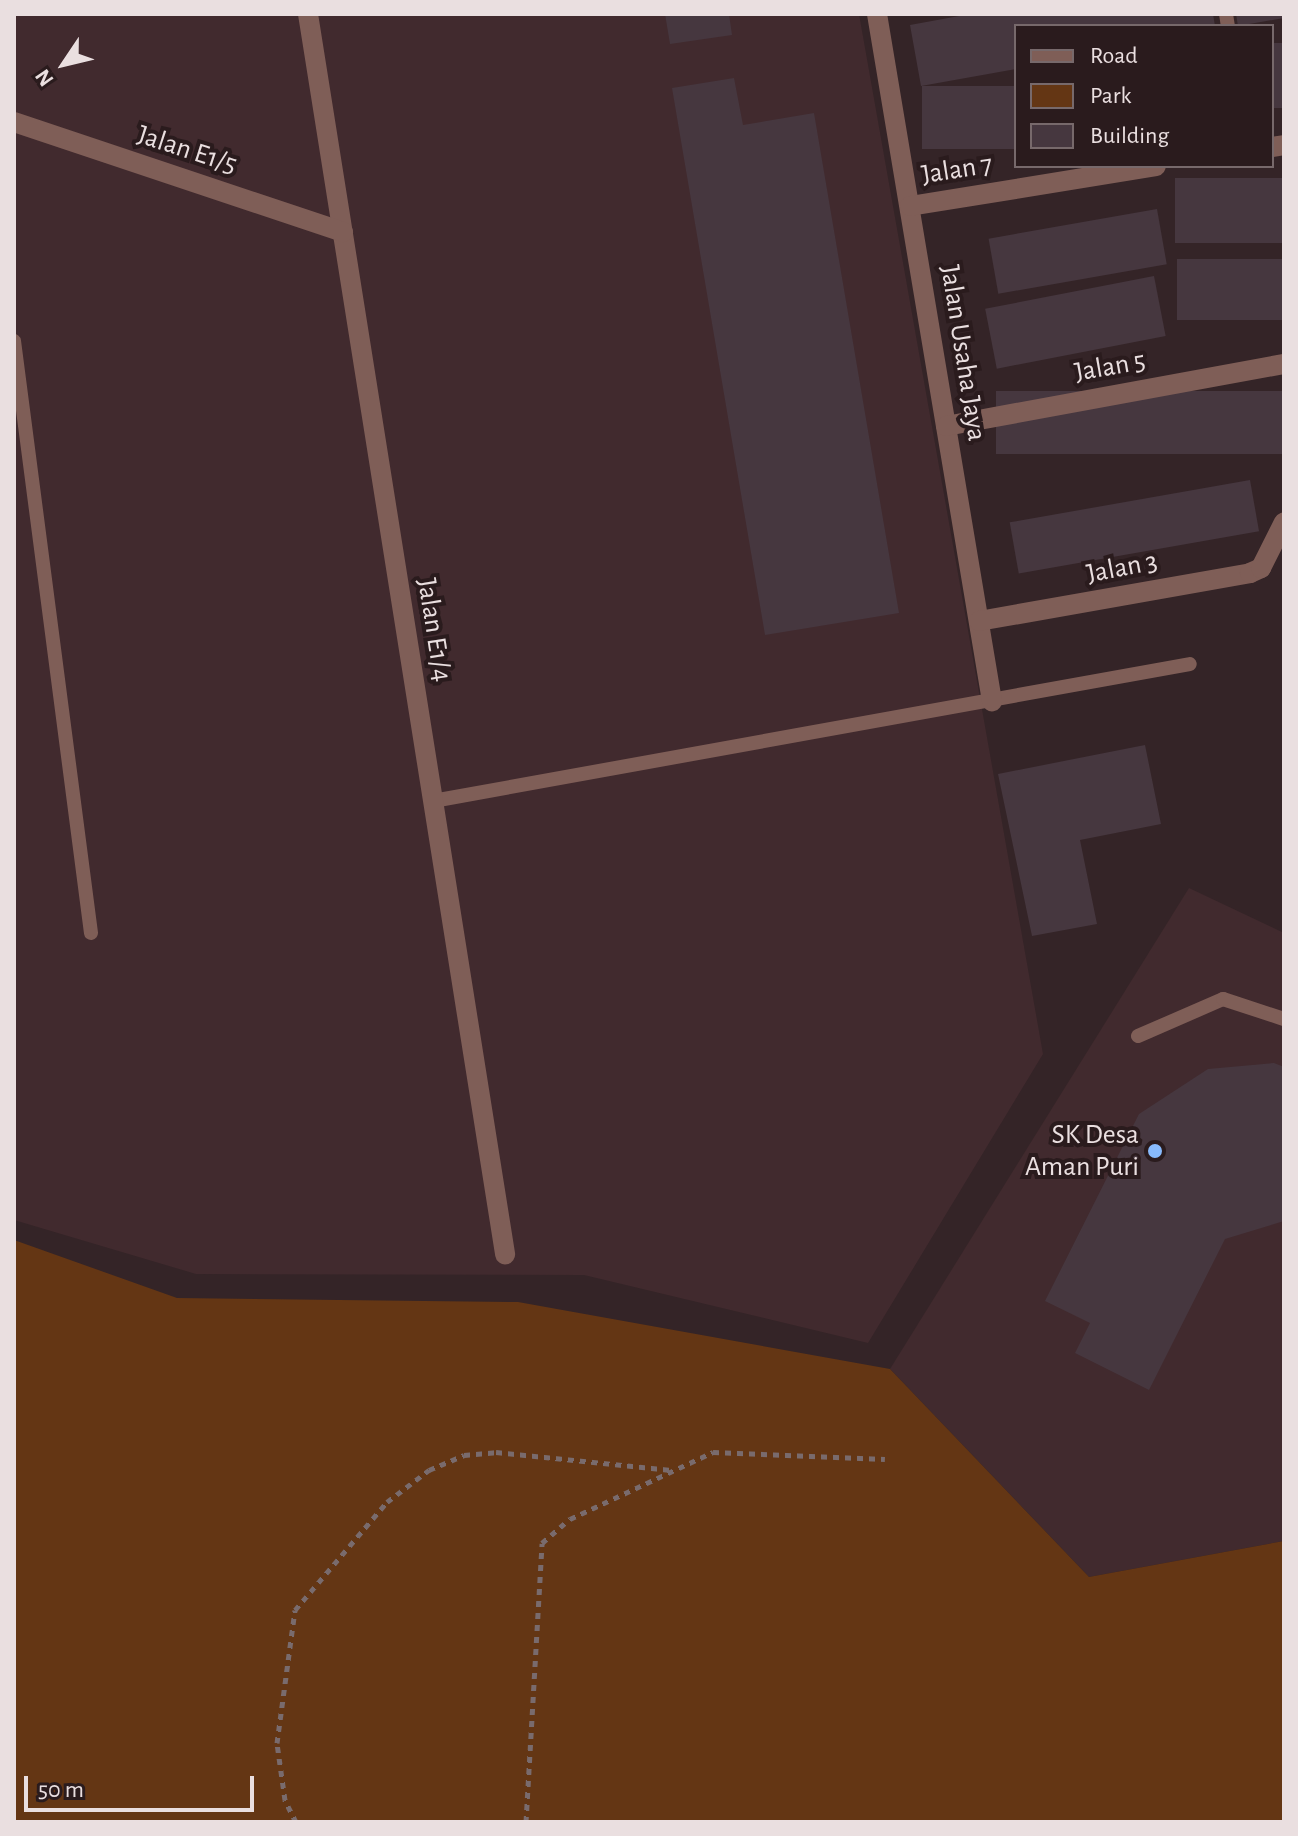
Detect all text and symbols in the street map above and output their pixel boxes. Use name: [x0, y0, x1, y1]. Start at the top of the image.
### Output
north arrow: [24, 24, 104, 104]
legend: [1014, 24, 1274, 168]
text: Road: [1090, 44, 1138, 68]
text: N: [31, 65, 58, 90]
text: Park: [1090, 84, 1131, 108]
street label: Jalan E1/5: [133, 118, 241, 182]
text: Building: [1090, 124, 1169, 148]
street label: Jalan 7: [919, 148, 995, 192]
street label: Jalan Usaha Jaya: [933, 263, 993, 443]
street label: Jalan 5: [1072, 344, 1148, 390]
street label: Jalan 3: [1084, 545, 1160, 591]
street label: Jalan E1/4: [409, 576, 459, 684]
place label: SK Desa Aman Puri: [1025, 1118, 1139, 1184]
marker: SK Desa Aman Puri: [1146, 1142, 1164, 1160]
scale bar: [28, 1760, 258, 1810]
text: 50 m: [38, 1778, 84, 1802]

